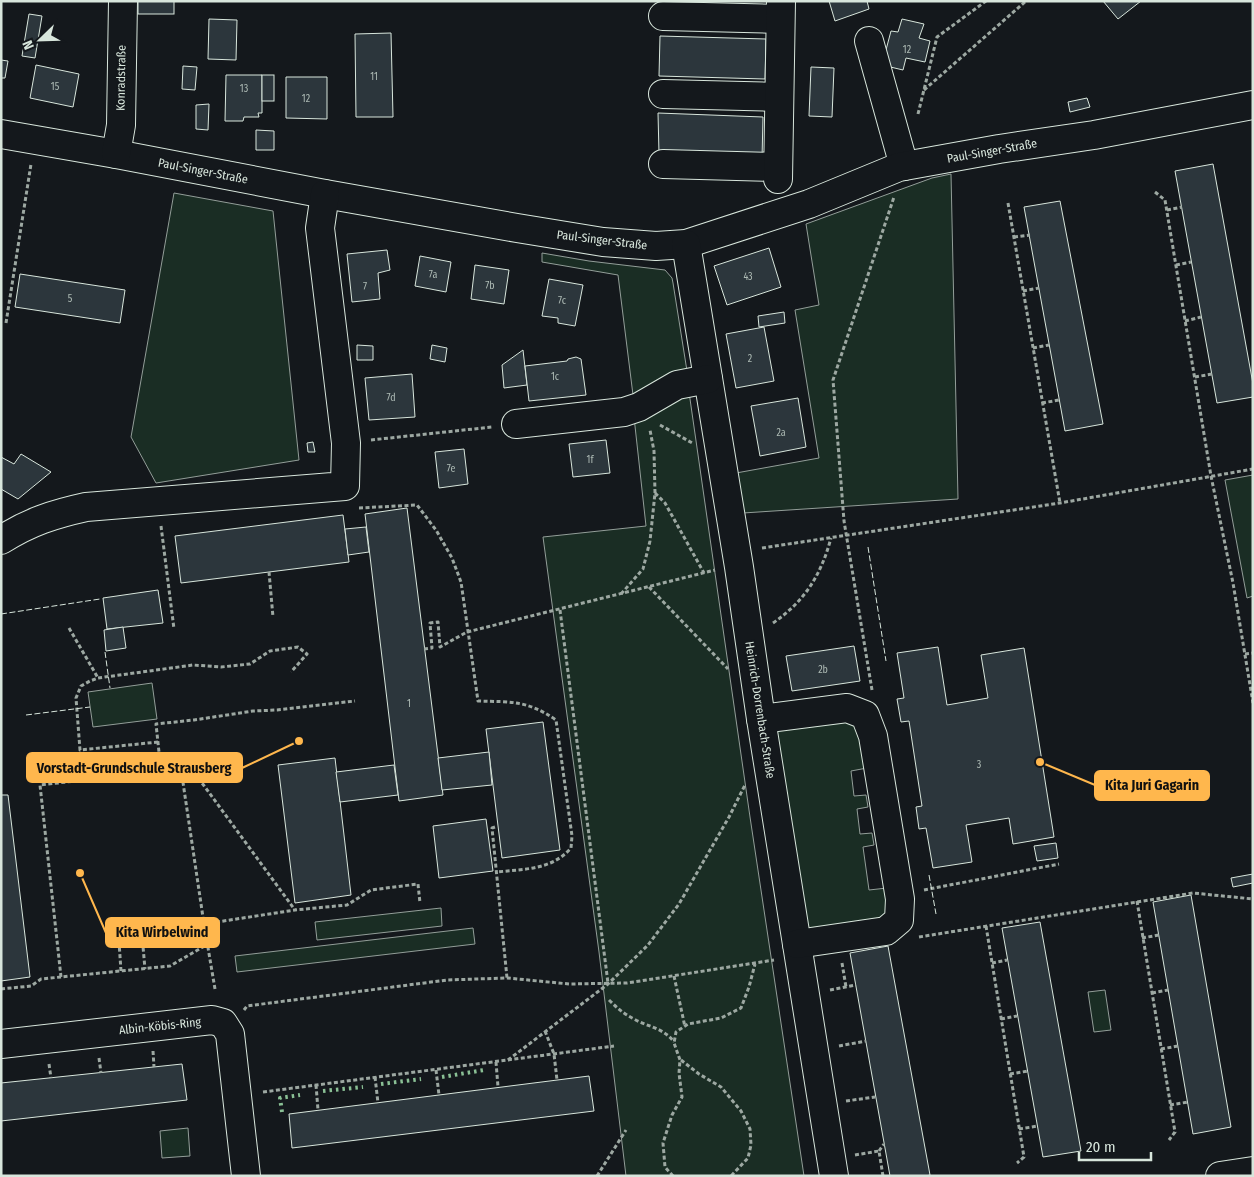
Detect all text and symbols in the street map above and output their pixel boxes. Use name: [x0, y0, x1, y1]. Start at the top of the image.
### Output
north arrow: [15, 15, 65, 65]
text: N: [19, 38, 38, 52]
house number: 12: [903, 44, 912, 56]
street label: Konradstraße: [113, 45, 129, 111]
house number: 11: [370, 71, 378, 83]
house number: 15: [51, 81, 60, 93]
house number: 13: [240, 83, 249, 95]
house number: 12: [302, 93, 311, 105]
street label: Paul-Singer-Straße: [946, 136, 1038, 166]
street label: Paul-Singer-Straße: [157, 155, 249, 187]
street label: Paul-Singer-Straße: [556, 227, 648, 253]
house number: 7a: [429, 269, 437, 281]
house number: 43: [743, 271, 753, 283]
house number: 7b: [485, 280, 495, 292]
house number: 7: [363, 281, 367, 293]
house number: 5: [68, 293, 73, 305]
house number: 7c: [558, 295, 567, 307]
house number: 2: [748, 353, 753, 365]
house number: 1c: [551, 371, 560, 383]
house number: 7d: [386, 392, 396, 404]
house number: 2a: [776, 427, 786, 439]
house number: 1f: [587, 454, 594, 466]
house number: 7e: [447, 463, 455, 475]
street label: Heinrich-Dorrenbach-Straße: [742, 640, 778, 780]
house number: 2b: [818, 664, 828, 676]
house number: 1: [407, 698, 411, 710]
callout: Vorstadt-Grundschule Strausberg: [27, 753, 242, 782]
house number: 3: [977, 759, 982, 771]
text: Vorstadt-Grundschule Strausberg: [36, 760, 231, 777]
callout: Kita Juri Gagarin: [1095, 771, 1209, 800]
text: Kita Juri Gagarin: [1105, 777, 1199, 794]
callout: Kita Wirbelwind: [106, 918, 219, 947]
text: Kita Wirbelwind: [116, 924, 208, 941]
street label: Albin-Köbis-Ring: [118, 1015, 202, 1037]
scale bar: [1079, 1130, 1152, 1162]
text: 20 m: [1086, 1138, 1116, 1156]

